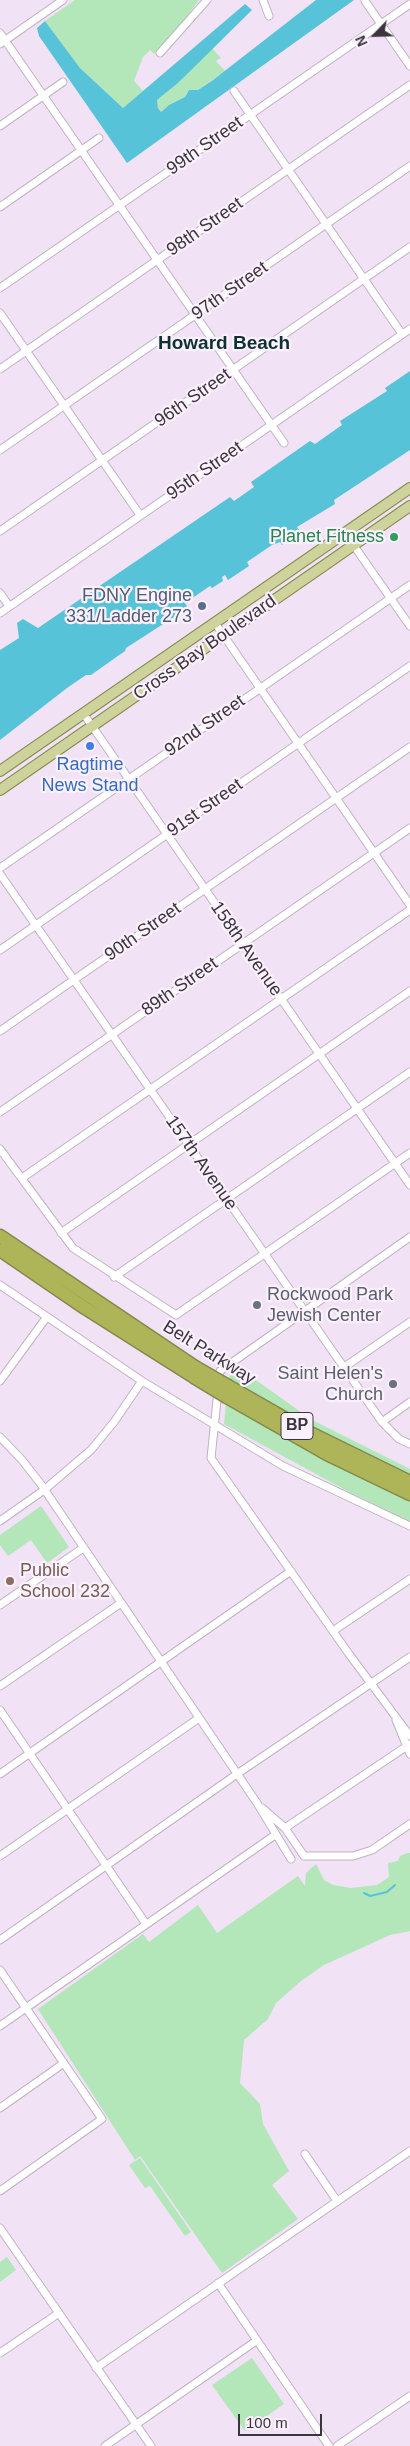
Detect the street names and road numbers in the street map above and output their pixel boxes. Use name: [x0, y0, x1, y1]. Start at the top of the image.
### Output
street label: 99th Street: [163, 112, 247, 180]
street label: 98th Street: [163, 193, 247, 261]
street label: 97th Street: [188, 257, 272, 325]
street label: 96th Street: [151, 364, 235, 432]
street label: 95th Street: [163, 437, 247, 505]
street label: Cross Bay Boulevard: [130, 591, 280, 705]
street label: 92nd Street: [161, 690, 249, 762]
street label: 91st Street: [163, 774, 247, 842]
street label: 158th Avenue: [205, 897, 287, 1001]
street label: 90th Street: [101, 898, 185, 966]
street label: 89th Street: [138, 953, 222, 1021]
street label: 157th Avenue: [160, 1111, 242, 1215]
street label: Belt Parkway: [159, 1316, 259, 1390]
road number: BP: [281, 1412, 313, 1440]

